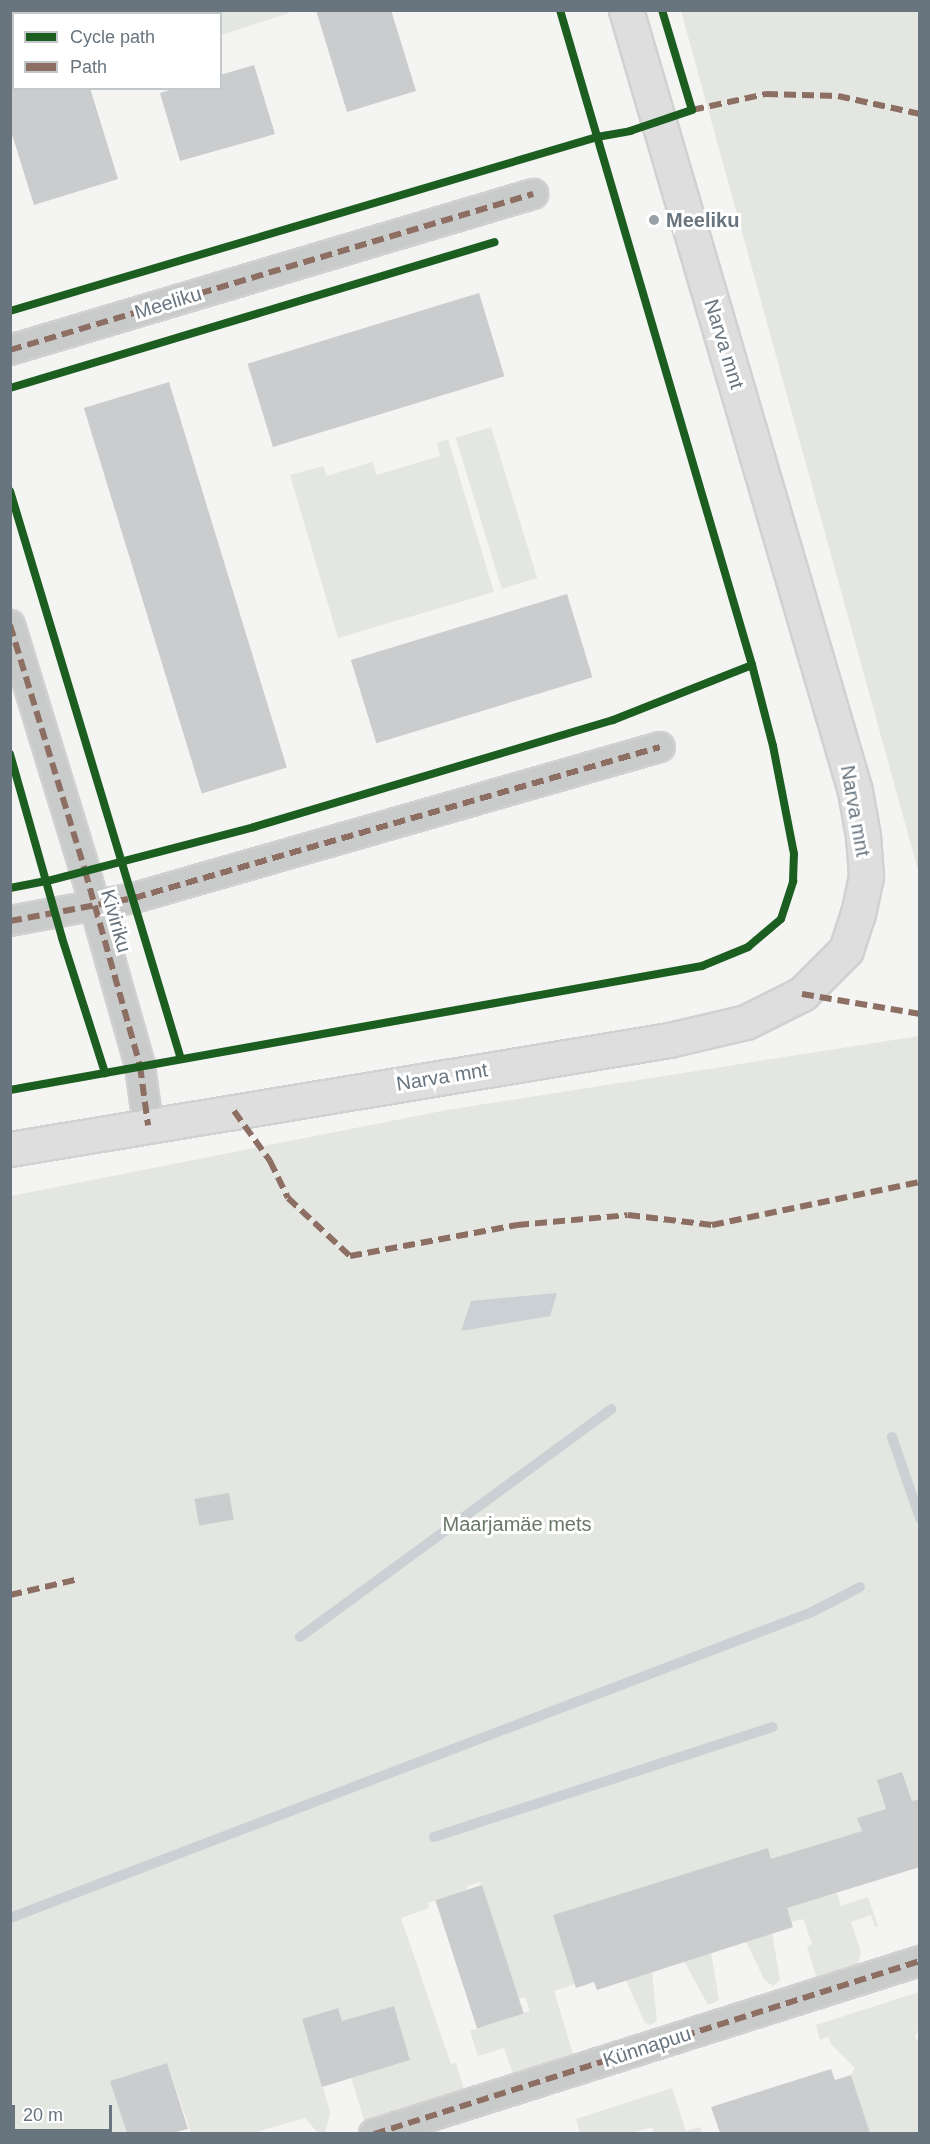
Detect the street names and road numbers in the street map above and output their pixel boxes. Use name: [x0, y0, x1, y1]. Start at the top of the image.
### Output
street label: Meeliku: [132, 281, 204, 325]
street label: Narva mnt: [699, 296, 749, 392]
street label: Narva mnt: [835, 763, 875, 859]
street label: Kiviriku: [96, 887, 136, 955]
street label: Narva mnt: [395, 1058, 489, 1096]
street label: Künnapuu: [600, 2021, 694, 2073]

